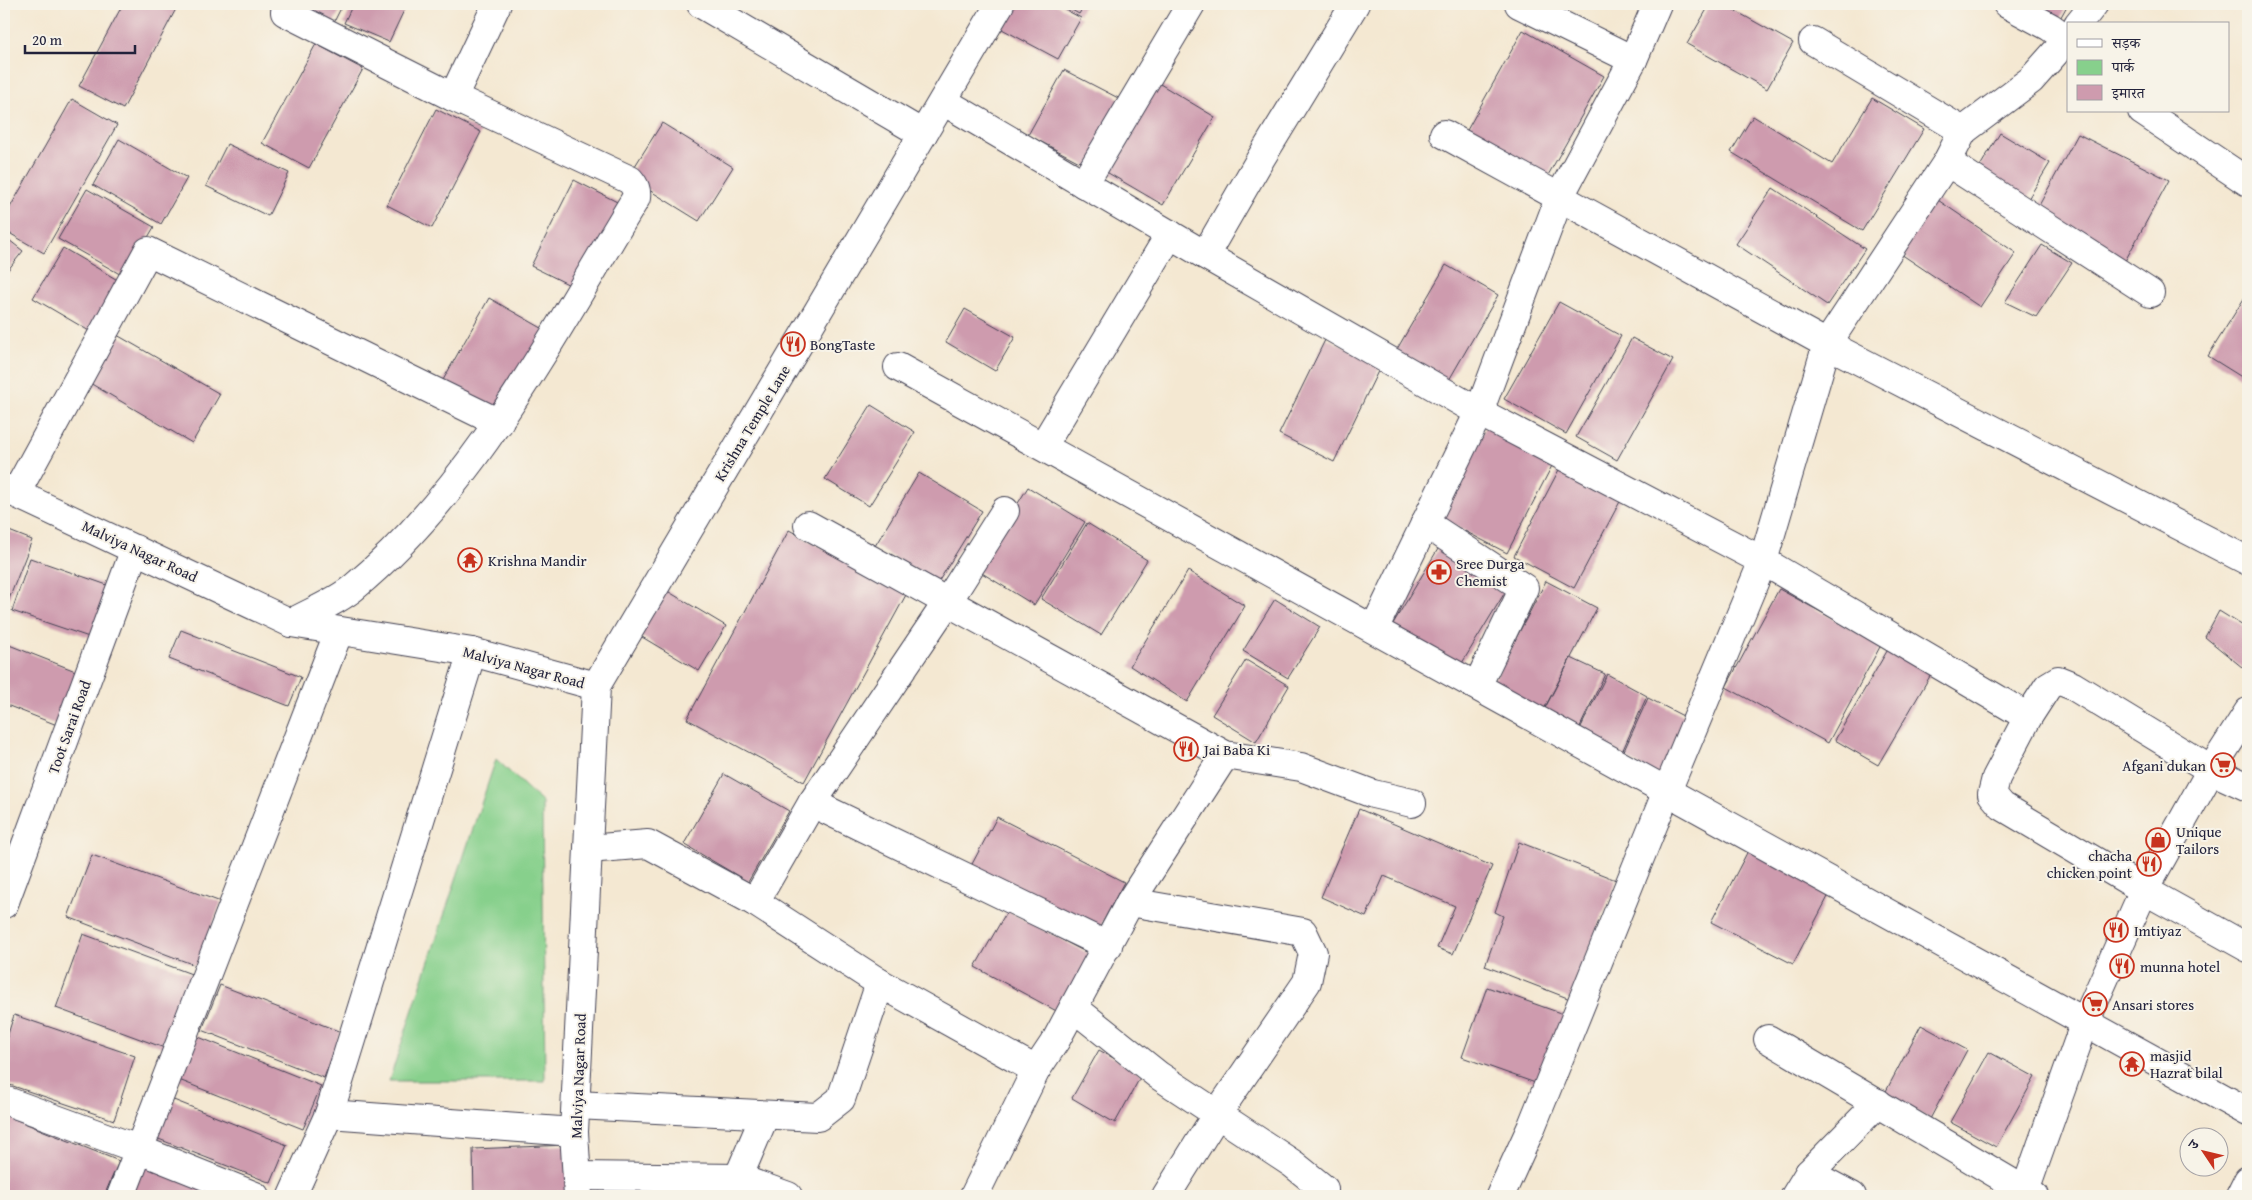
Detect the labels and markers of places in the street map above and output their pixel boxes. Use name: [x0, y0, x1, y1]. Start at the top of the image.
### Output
restaurant icon: BongTaste: [780, 331, 806, 357]
place label: BongTaste: [810, 334, 875, 355]
temple icon: Krishna Mandir: [457, 547, 483, 573]
place label: Krishna Mandir: [488, 550, 587, 571]
place label: Sree Durga Chemist: [1456, 553, 1525, 591]
pharmacy icon: Sree Durga Chemist: [1426, 559, 1452, 585]
restaurant icon: Jai Baba Ki: [1173, 736, 1199, 762]
place label: Jai Baba Ki: [1202, 739, 1270, 760]
supermarket icon: Afgani dukan: [2210, 752, 2236, 778]
place label: Afgani dukan: [2122, 755, 2207, 776]
place label: Unique Tailors: [2176, 821, 2222, 859]
shop icon: Unique Tailors: [2145, 827, 2171, 853]
place label: chacha chicken point: [2047, 845, 2133, 883]
restaurant icon: chacha chicken point: [2136, 851, 2162, 877]
restaurant icon: Imtiyaz: [2103, 917, 2129, 943]
place label: Imtiyaz: [2134, 920, 2182, 941]
restaurant icon: munna hotel: [2109, 953, 2135, 979]
place label: munna hotel: [2140, 956, 2220, 977]
supermarket icon: Ansari stores: [2082, 991, 2108, 1017]
place label: Ansari stores: [2112, 994, 2194, 1015]
place label: masjid Hazrat bilal: [2150, 1045, 2223, 1083]
temple icon: masjid Hazrat bilal: [2119, 1051, 2145, 1077]

